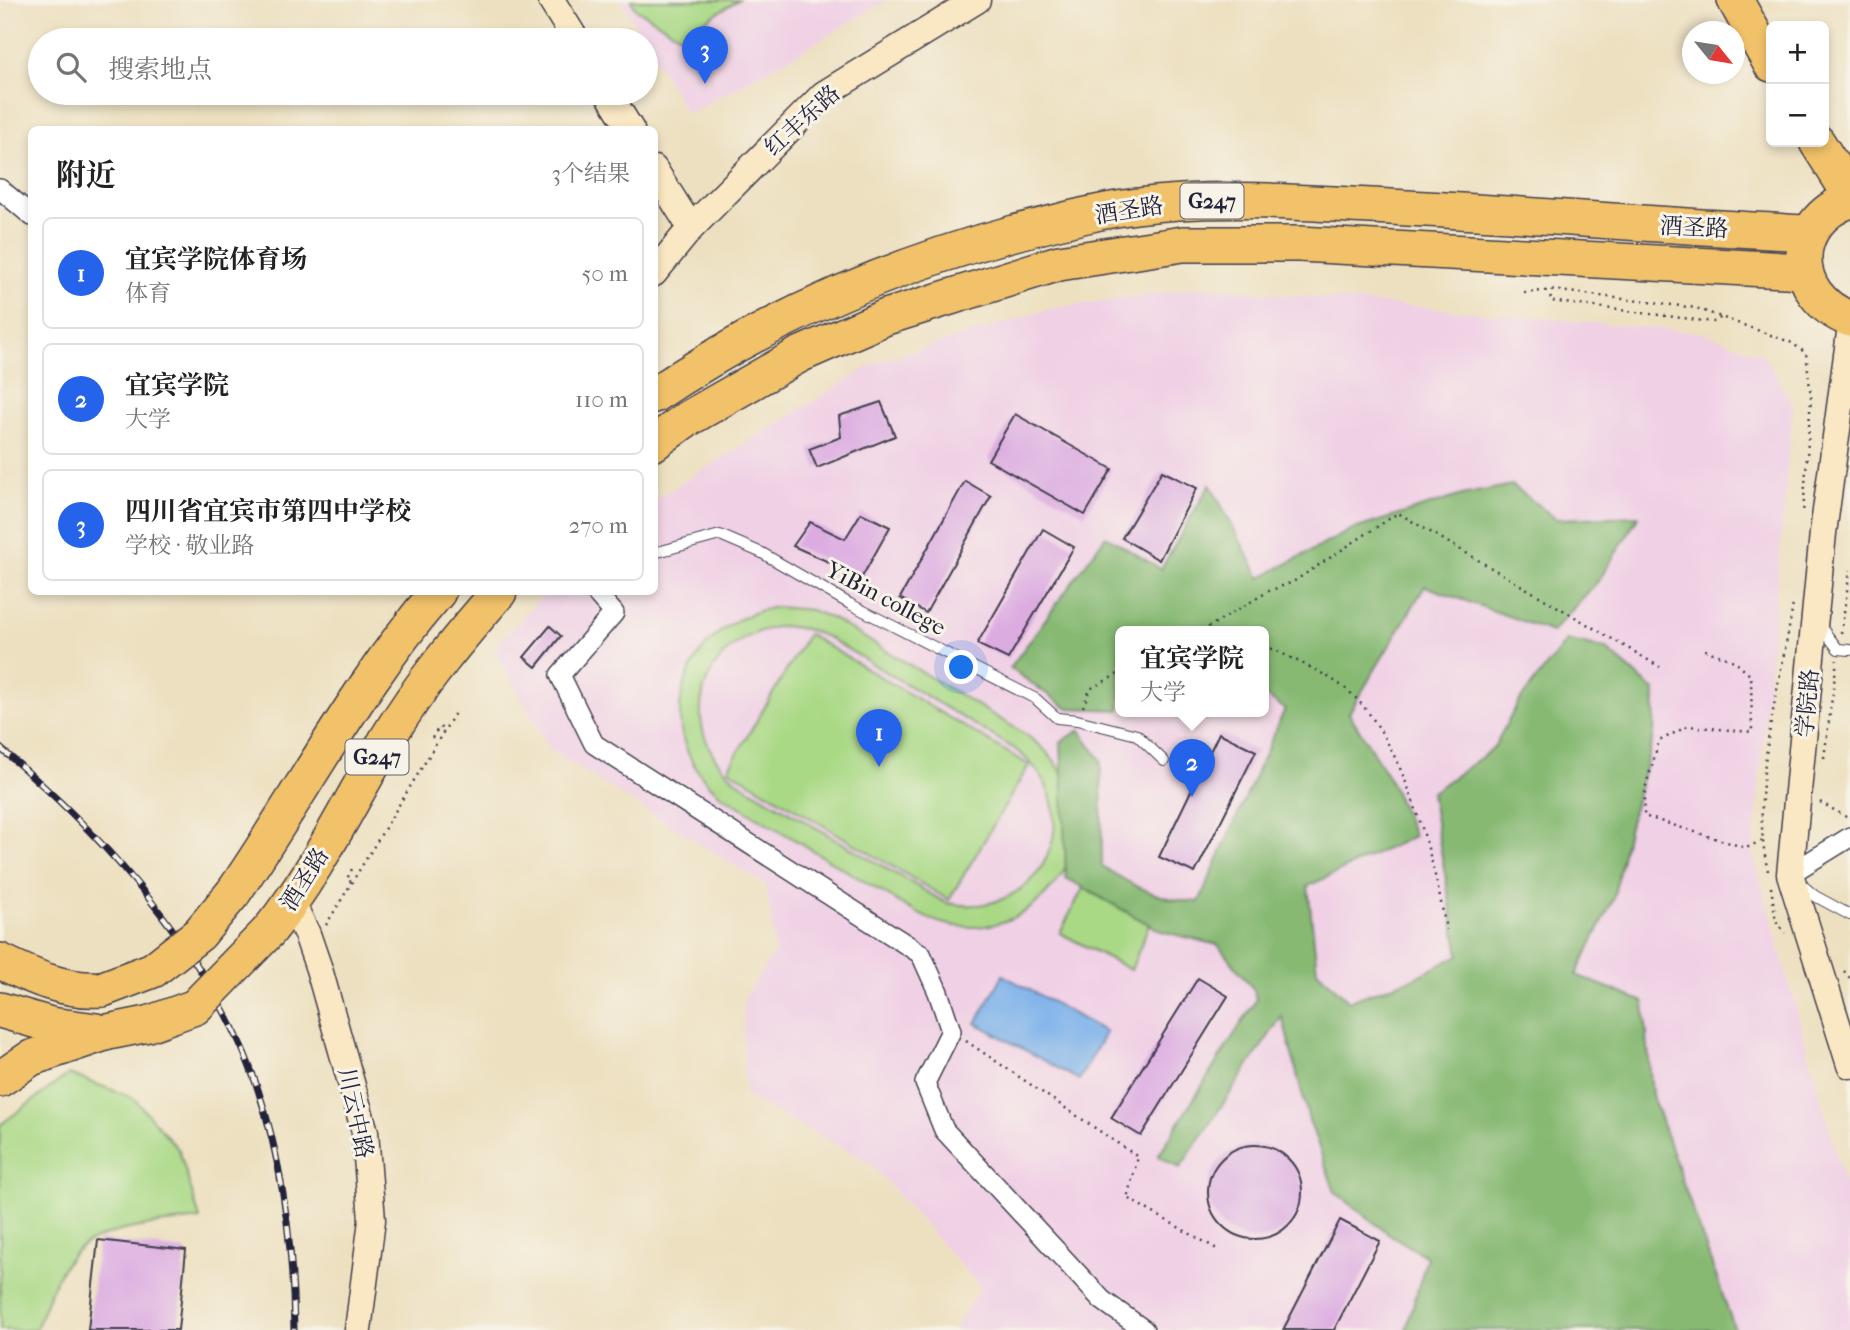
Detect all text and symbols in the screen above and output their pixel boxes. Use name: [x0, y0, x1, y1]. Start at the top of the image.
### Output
north arrow: [1682, 21, 1745, 84]
map controls: [1766, 21, 1829, 147]
button: +: [1766, 21, 1829, 84]
pin: 3: [682, 26, 728, 84]
search box: [28, 28, 658, 105]
icon: search: [52, 48, 90, 86]
text: 搜索地点: [108, 54, 212, 85]
street label: 红丰东路: [759, 80, 846, 161]
button: −: [1766, 84, 1829, 147]
text: 附近: [56, 158, 116, 193]
text: 3个结果: [552, 160, 630, 187]
road number: G247: [1180, 184, 1244, 218]
street label: 酒圣路: [1093, 192, 1165, 229]
street label: 酒圣路: [1659, 212, 1729, 243]
text: 宜宾学院体育场: [125, 244, 307, 275]
text: 1: [77, 260, 85, 287]
text: 50 m: [581, 260, 628, 287]
text: 体育: [125, 280, 171, 307]
text: 宜宾学院: [125, 370, 229, 401]
text: 2: [75, 386, 87, 413]
text: 110 m: [575, 386, 628, 413]
text: 大学: [125, 406, 171, 433]
text: 四川省宜宾市第四中学校: [125, 496, 411, 527]
text: 3: [76, 512, 86, 539]
text: 270 m: [568, 512, 628, 539]
text: 学校 · 敬业路: [125, 532, 255, 559]
street label: YiBin college: [820, 555, 950, 641]
popup: [1115, 626, 1269, 717]
text: 宜宾学院: [1140, 643, 1244, 674]
your location: [944, 650, 978, 684]
street label: 学院路: [1791, 667, 1824, 739]
text: 大学: [1140, 679, 1186, 706]
pin: 1: [856, 709, 902, 767]
pin: 2: [1169, 739, 1215, 797]
road number: G247: [346, 740, 408, 774]
street label: 酒圣路: [275, 843, 334, 916]
street label: 川云中路: [333, 1065, 378, 1161]

